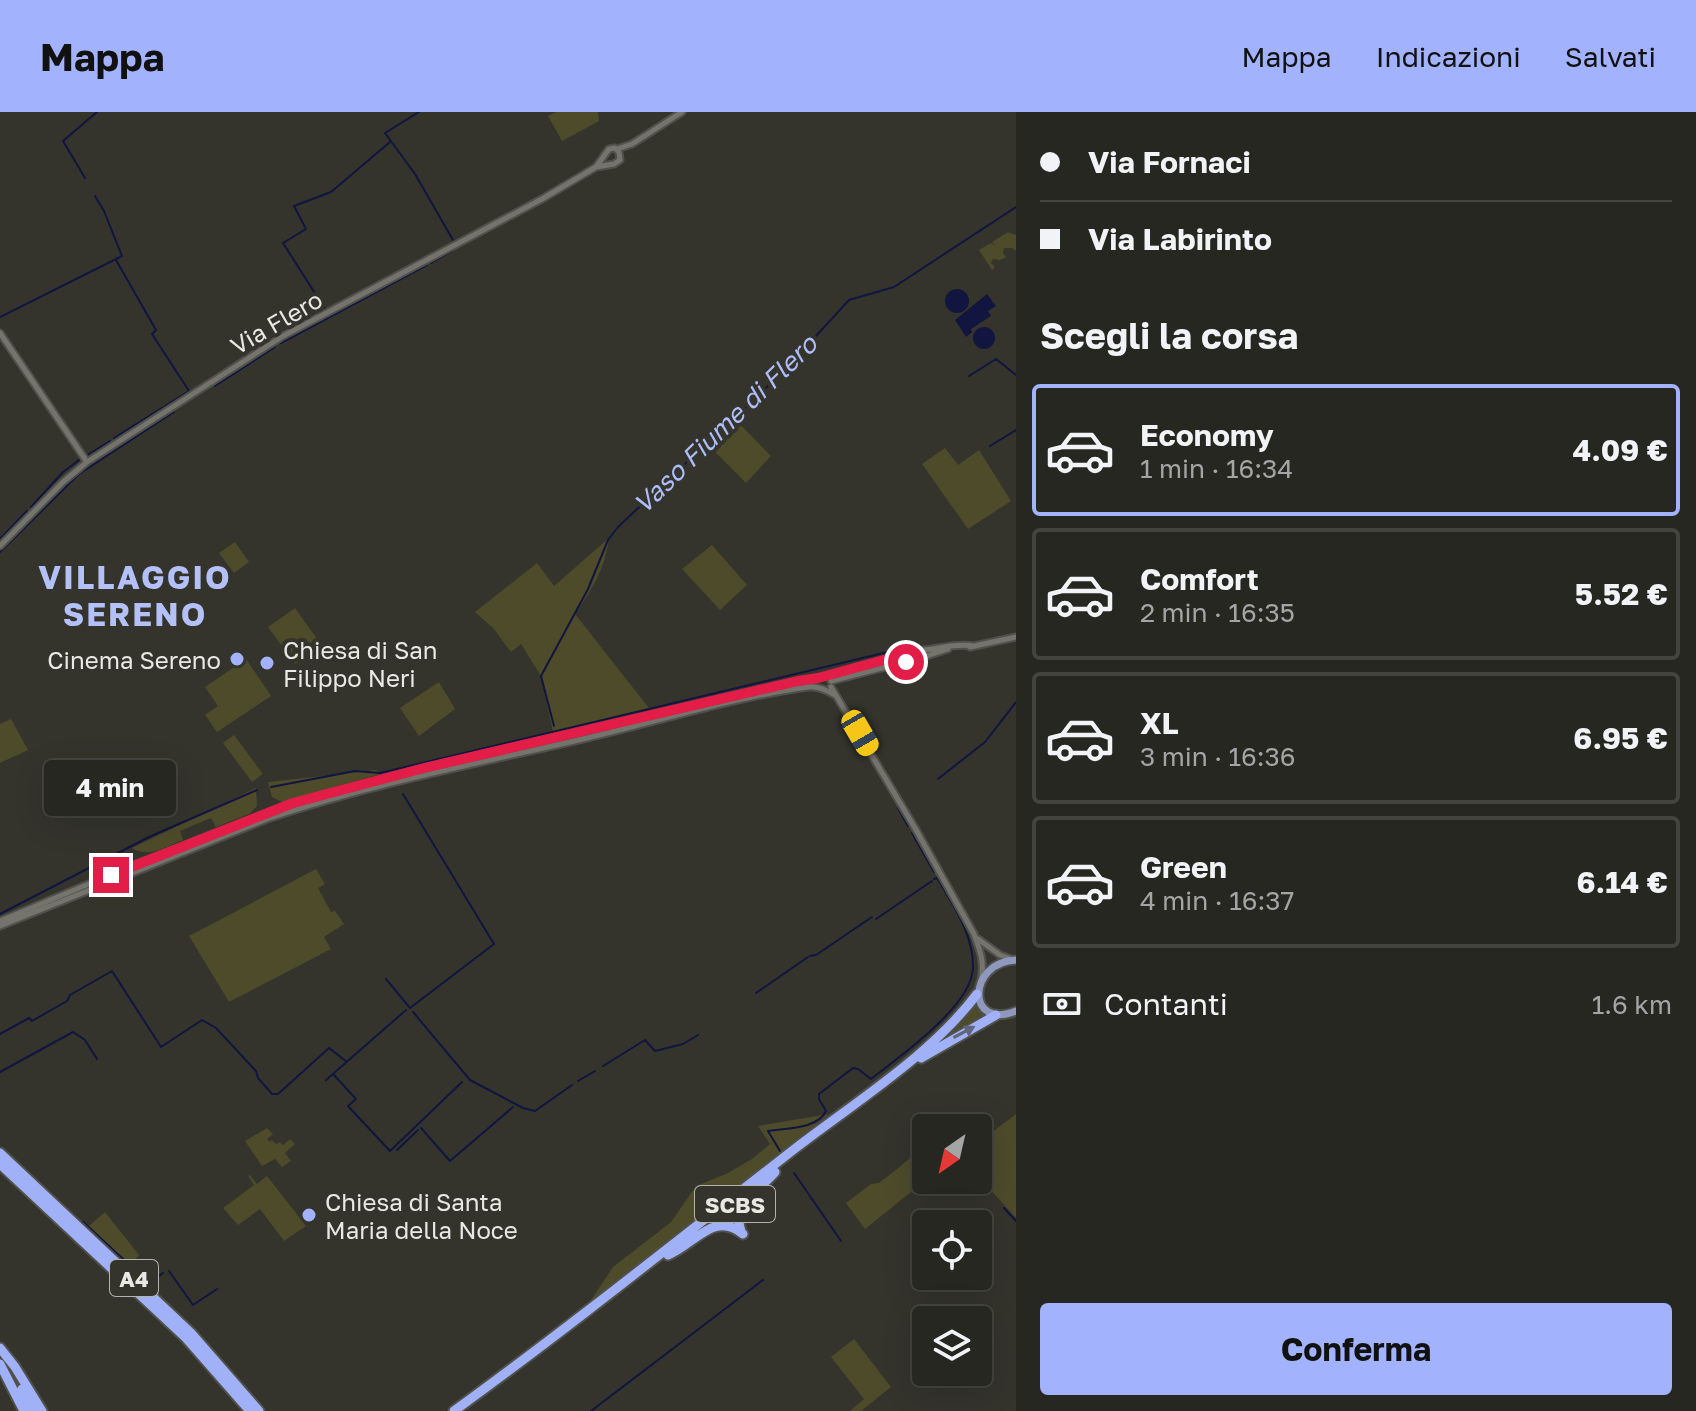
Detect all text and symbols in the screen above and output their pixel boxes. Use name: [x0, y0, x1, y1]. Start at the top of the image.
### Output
text: Mappa: [40, 34, 165, 79]
text: Mappa: [1241, 40, 1332, 73]
text: Indicazioni: [1376, 40, 1521, 73]
text: Salvati: [1565, 40, 1656, 73]
text: Via Fornaci: [1088, 144, 1251, 180]
text: Via Labirinto: [1088, 221, 1272, 257]
street label: Via Flero: [225, 284, 327, 360]
text: Scegli la corsa: [1040, 314, 1298, 357]
water label: Vaso Fiume di Flero: [627, 328, 824, 519]
icon: car: [1044, 414, 1116, 486]
text: Economy: [1140, 417, 1274, 453]
text: 4.09 €: [1572, 432, 1668, 468]
text: 1 min · 16:34: [1140, 453, 1293, 484]
district label: VILLAGGIO SERENO: [38, 558, 232, 633]
icon: car: [1044, 558, 1116, 630]
text: Comfort: [1140, 561, 1259, 597]
text: 5.52 €: [1575, 576, 1668, 612]
text: 2 min · 16:35: [1140, 597, 1295, 628]
place label: Chiesa di San Filippo Neri: [283, 635, 438, 692]
route start: [888, 644, 924, 680]
place label: Cinema Sereno: [47, 645, 221, 674]
marker: Cinema Sereno: [228, 650, 246, 668]
marker: Chiesa di San Filippo Neri: [258, 654, 276, 672]
icon: car: [1044, 702, 1116, 774]
text: XL: [1140, 705, 1179, 741]
car: [838, 706, 882, 760]
text: 6.95 €: [1573, 720, 1668, 756]
text: 3 min · 16:36: [1140, 741, 1296, 772]
callout: 4 min: [45, 759, 177, 815]
text: 4 min: [76, 772, 144, 803]
icon: car: [1044, 846, 1116, 918]
text: Green: [1140, 849, 1227, 885]
route end: [93, 857, 129, 893]
text: 6.14 €: [1577, 864, 1668, 900]
text: 4 min · 16:37: [1140, 885, 1294, 916]
icon: cash: [1040, 982, 1084, 1026]
text: Contanti: [1104, 986, 1228, 1022]
text: 1.6 km: [1592, 989, 1672, 1020]
one-way arrow: [953, 1026, 976, 1039]
north arrow: [912, 1114, 992, 1194]
map controls: [912, 1114, 992, 1386]
road number: SCBS: [695, 1186, 775, 1222]
place label: Chiesa di Santa Maria della Noce: [325, 1187, 518, 1244]
marker: Chiesa di Santa Maria della Noce: [300, 1206, 318, 1224]
button: locate: [912, 1210, 992, 1290]
road number: A4: [110, 1260, 158, 1296]
button: Conferma: [1040, 1303, 1672, 1395]
button: layers: [912, 1306, 992, 1386]

